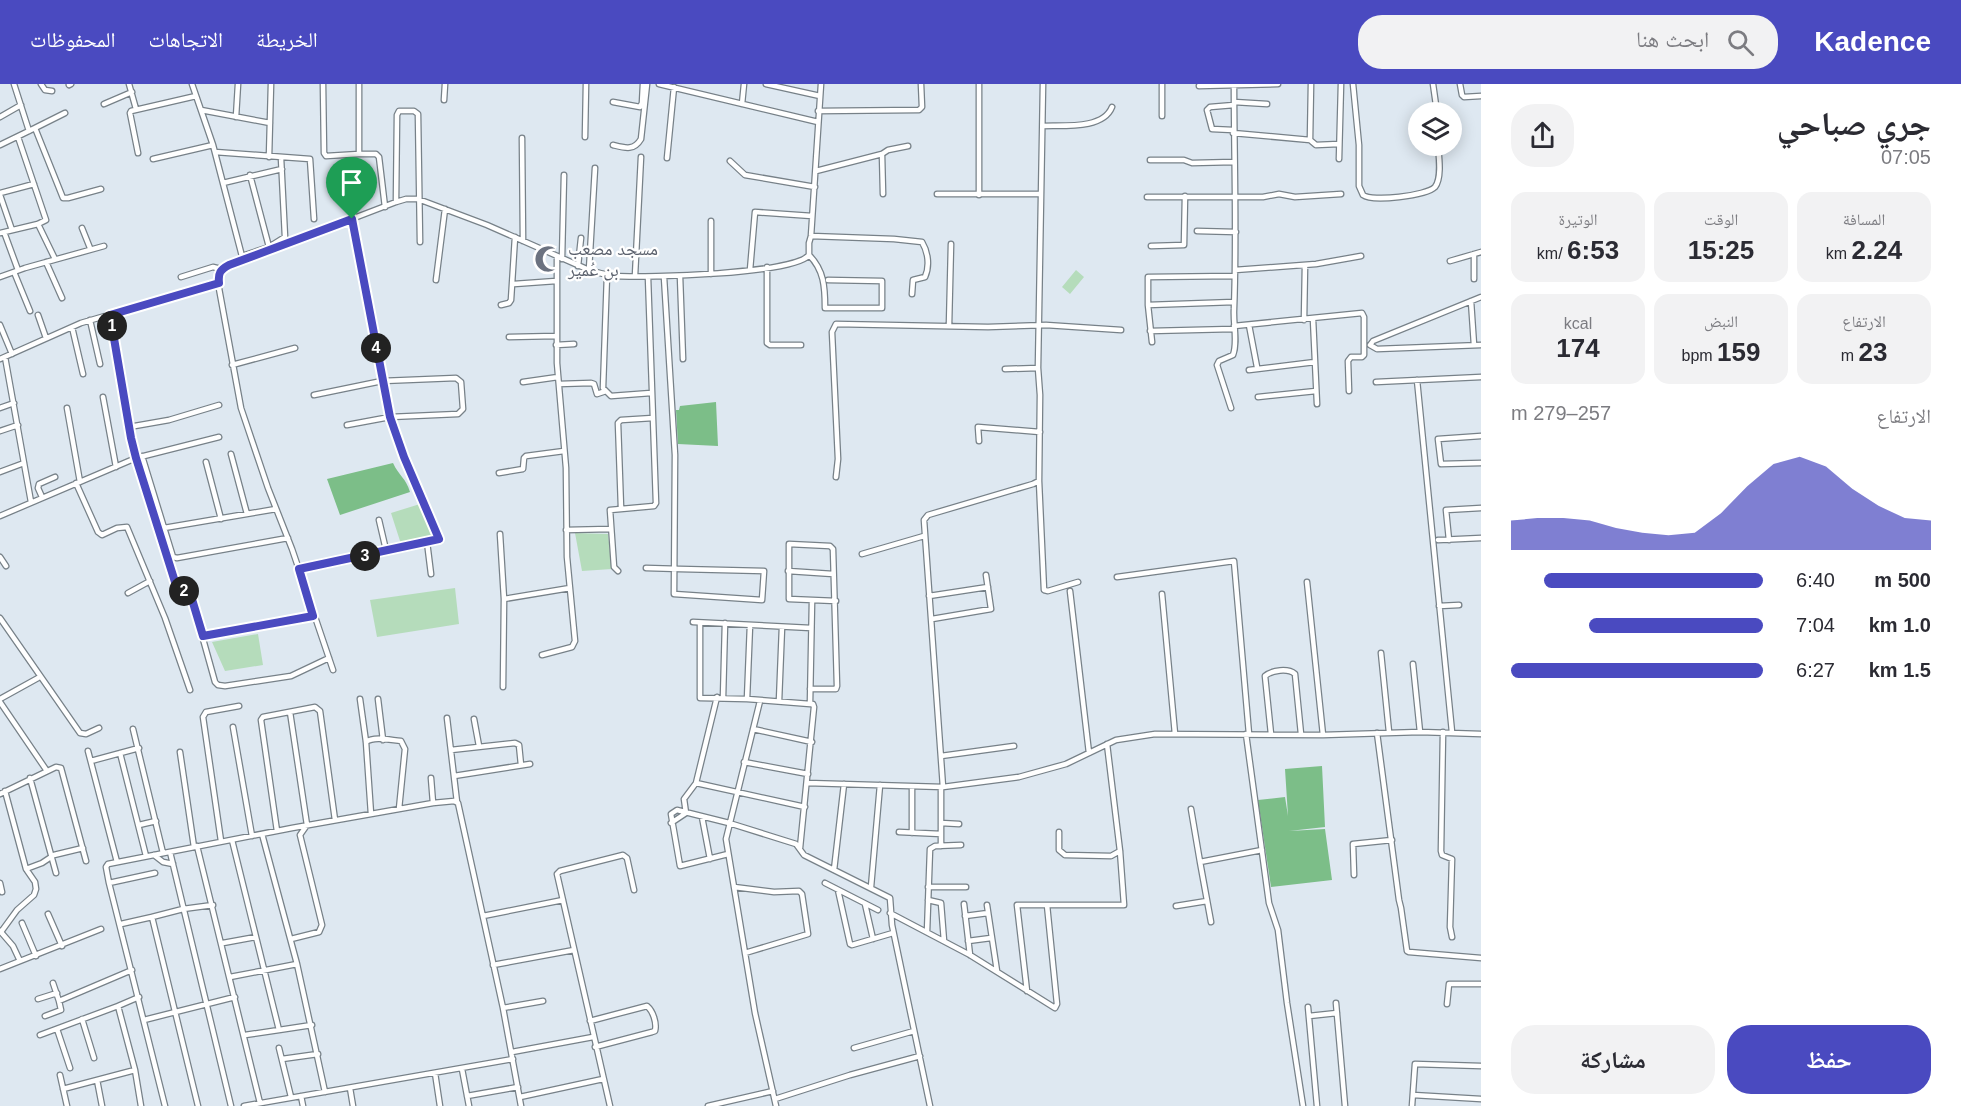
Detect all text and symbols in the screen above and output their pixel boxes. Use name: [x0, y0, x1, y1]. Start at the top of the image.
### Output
search box: [1358, 15, 1778, 69]
icon: search: [1724, 26, 1757, 59]
text: Kadence: [1814, 26, 1931, 57]
text: ابحث هنا: [1636, 27, 1709, 52]
text: المحفوظات: [30, 28, 115, 51]
text: الاتجاهات: [148, 28, 223, 51]
text: الخريطة: [256, 28, 318, 51]
map controls: [1408, 102, 1462, 156]
button: layers: [1408, 102, 1462, 156]
button: share: [1511, 104, 1574, 167]
text: جري صباحي: [1777, 105, 1931, 142]
text: 07:05: [1881, 146, 1931, 168]
pin: [326, 157, 377, 219]
icon: arrive: [335, 166, 368, 199]
text: الوتيرة: [1559, 211, 1597, 228]
text: الوقت: [1704, 211, 1738, 228]
text: المسافة: [1843, 211, 1885, 228]
text: 6:53: [1567, 235, 1619, 265]
text: 15:25: [1688, 235, 1754, 265]
text: 2.24: [1852, 235, 1902, 265]
place label: مسجد مصعب بن عُمير: [567, 239, 658, 281]
mosque icon: مسجد مصعب بن عُمير: [533, 244, 563, 274]
text: /km: [1537, 245, 1567, 262]
text: km: [1826, 245, 1852, 262]
pin: 1: [97, 311, 127, 341]
text: النبض: [1704, 313, 1738, 330]
text: الارتفاع: [1842, 313, 1886, 330]
text: kcal: [1564, 315, 1592, 332]
text: 1: [108, 317, 116, 334]
pin: 4: [361, 333, 391, 363]
text: 174: [1556, 333, 1600, 363]
text: 159: [1717, 337, 1760, 367]
text: 23: [1858, 337, 1887, 367]
text: 4: [372, 339, 380, 356]
text: bpm: [1682, 347, 1717, 364]
text: m: [1841, 347, 1858, 364]
text: 257–279 m: [1511, 402, 1611, 424]
text: الارتفاع: [1876, 405, 1931, 427]
pin: 3: [350, 541, 380, 571]
text: 3: [361, 547, 369, 564]
text: 6:40: [1796, 569, 1835, 591]
text: 500 m: [1874, 569, 1931, 591]
pin: 2: [169, 576, 199, 606]
text: 2: [180, 582, 188, 599]
text: 7:04: [1796, 614, 1835, 636]
text: 1.0 km: [1869, 614, 1931, 636]
text: 6:27: [1796, 659, 1835, 681]
text: 1.5 km: [1869, 659, 1931, 681]
button: مشاركة: [1511, 1025, 1715, 1094]
button: حفظ: [1727, 1025, 1931, 1094]

